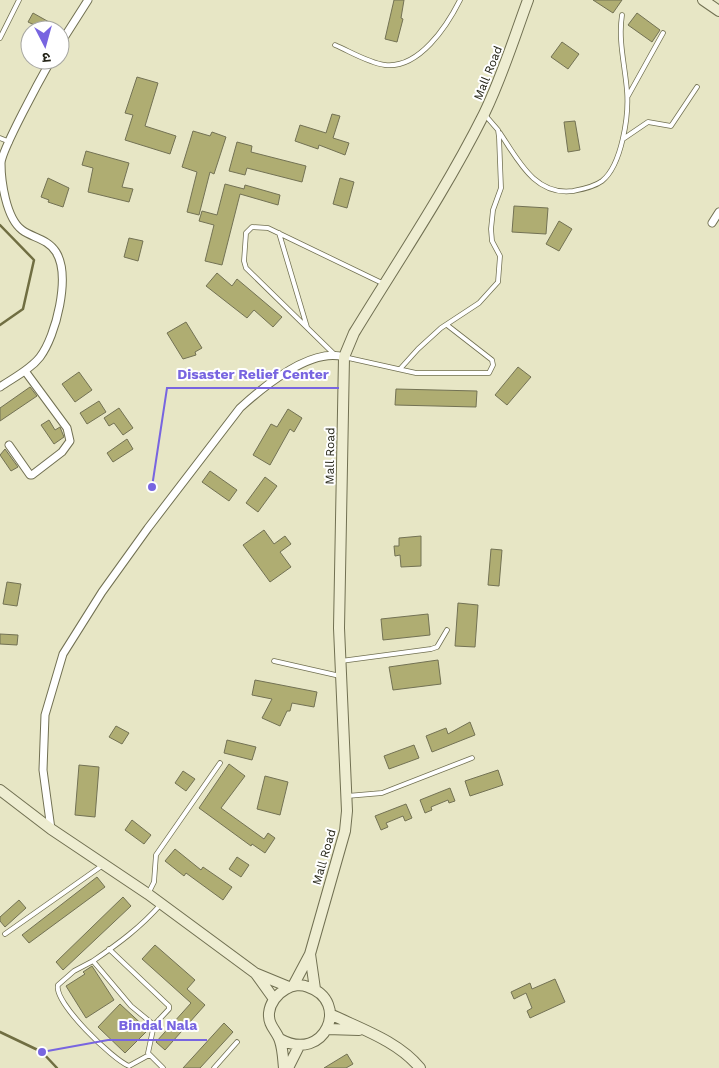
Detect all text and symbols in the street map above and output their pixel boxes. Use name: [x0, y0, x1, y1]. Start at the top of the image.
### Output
north arrow: [20, 20, 70, 70]
street label: Mall Road: [471, 44, 505, 102]
text: उ: [41, 50, 51, 66]
callout: Disaster Relief Center: [167, 359, 339, 388]
text: Disaster Relief Center: [177, 366, 329, 382]
street label: Mall Road: [323, 427, 337, 485]
street label: Mall Road: [309, 828, 339, 886]
callout: Bindal Nala: [108, 1011, 207, 1040]
text: Bindal Nala: [119, 1017, 198, 1033]

